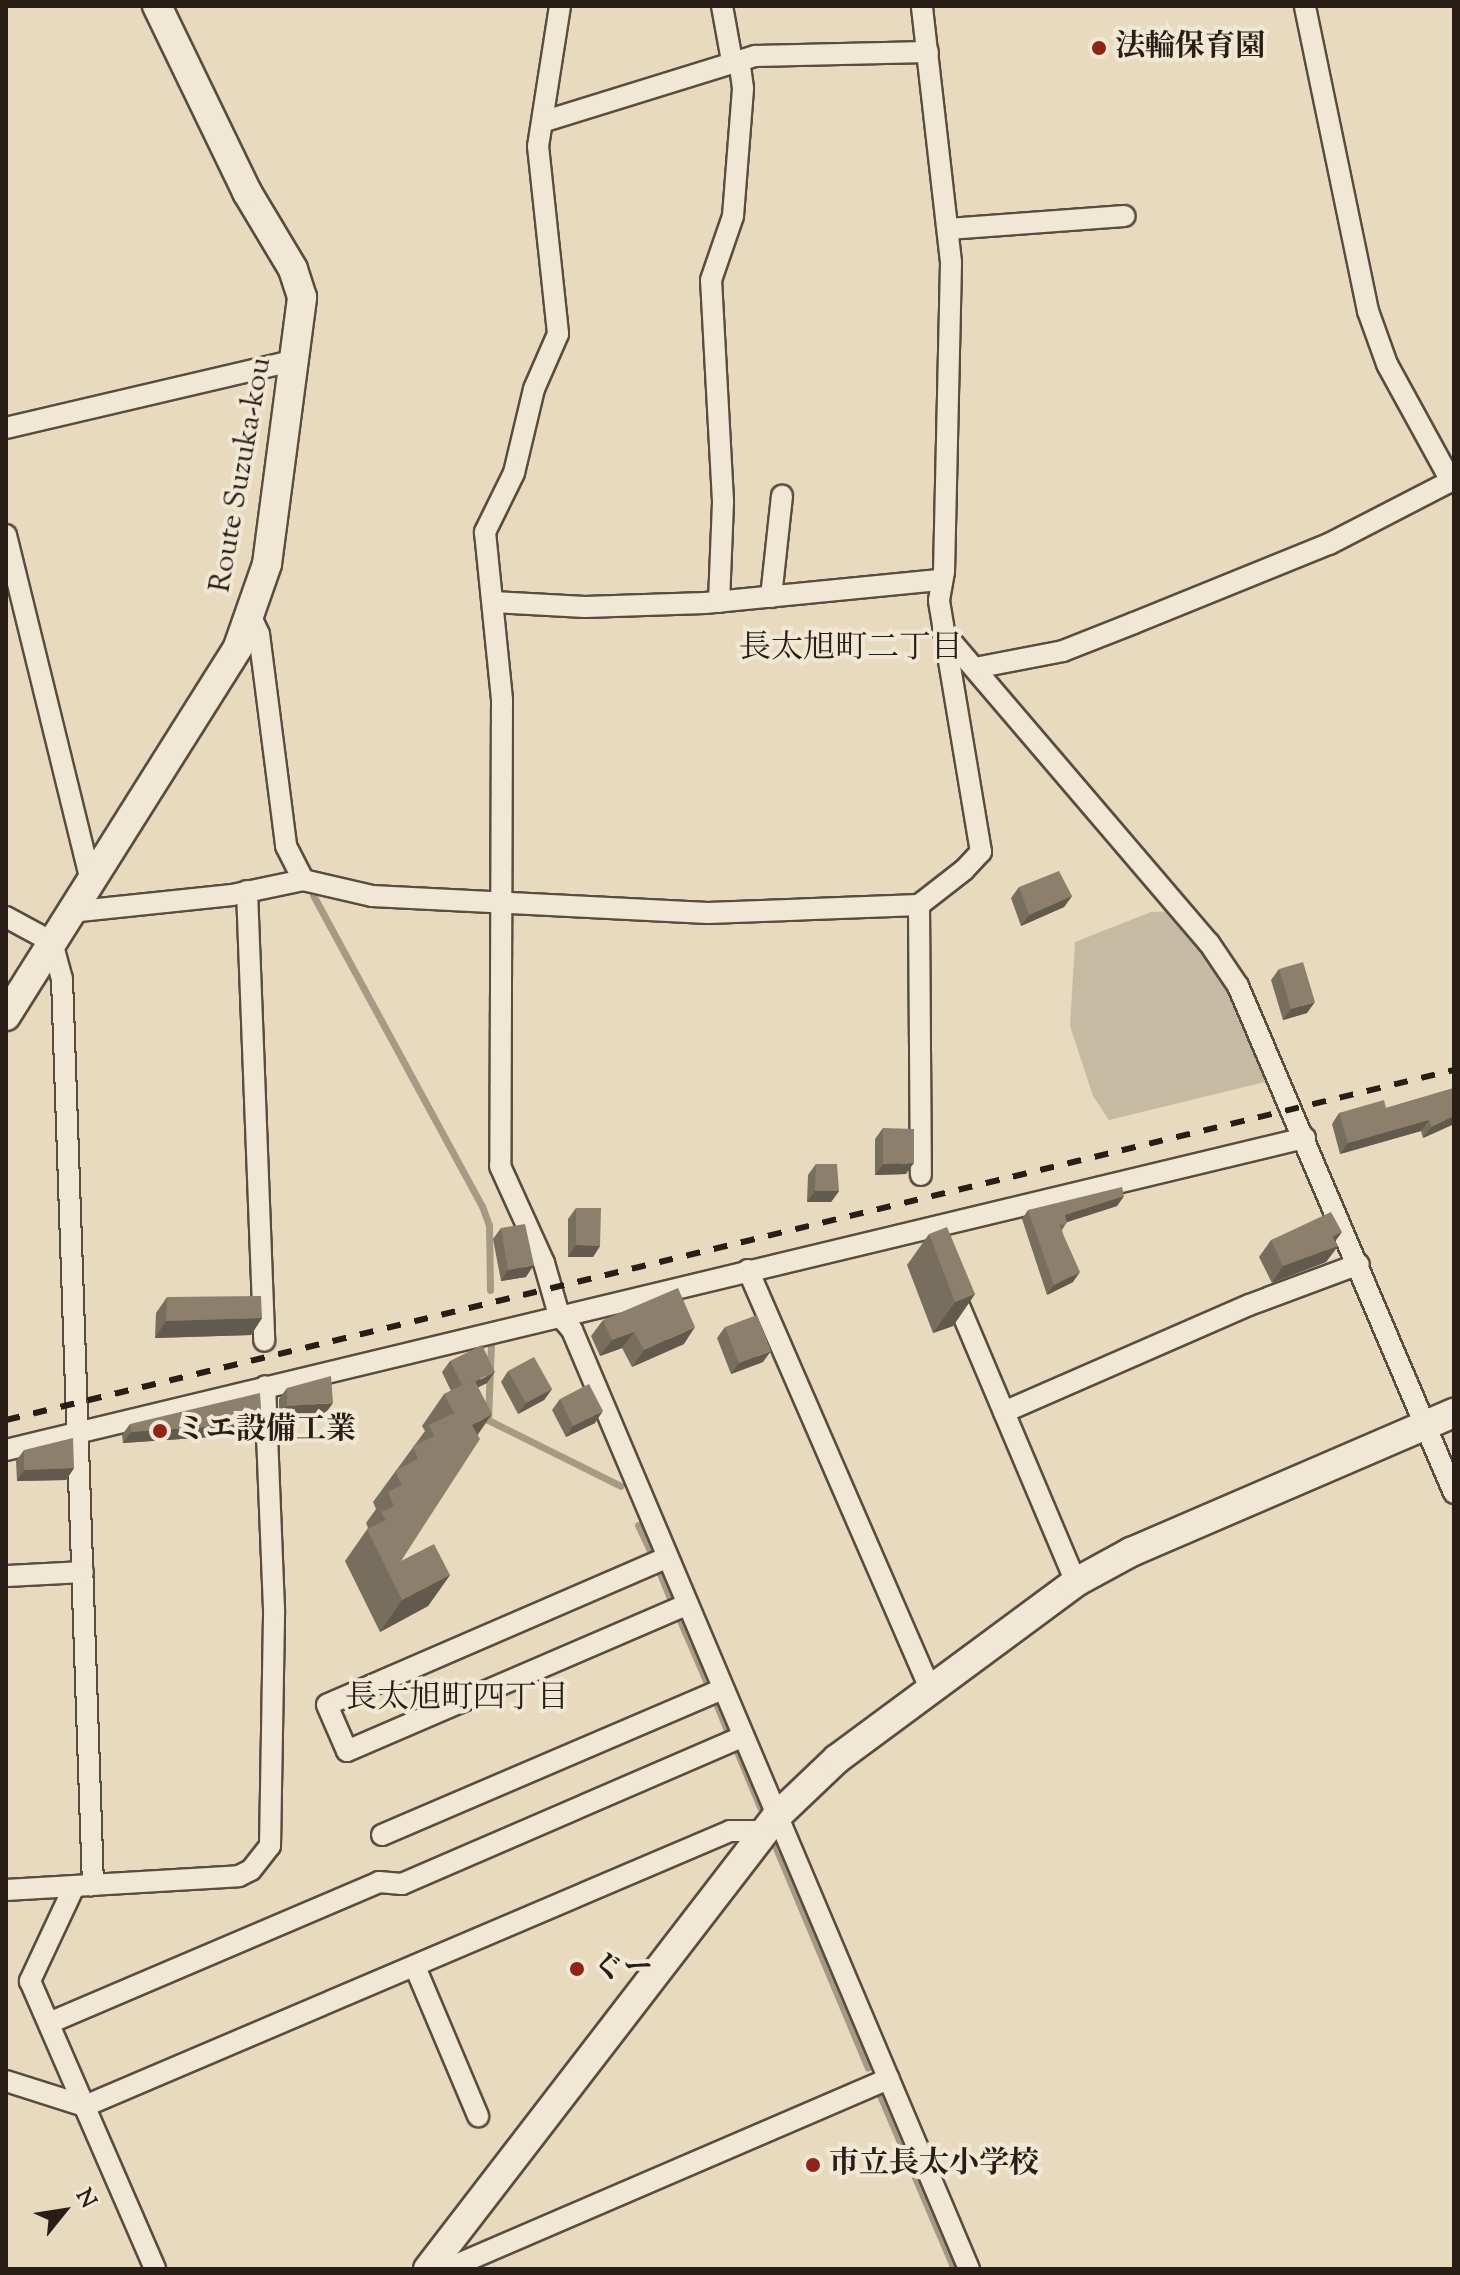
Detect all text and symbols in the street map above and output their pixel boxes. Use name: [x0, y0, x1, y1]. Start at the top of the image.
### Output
place label: 法輪保育園: [1115, 30, 1265, 66]
marker: 法輪保育園: [1090, 39, 1108, 57]
street label: Route Suzuka-kou: [204, 355, 280, 595]
district label: 長太旭町二丁目: [739, 630, 963, 668]
place label: ミエ設備工業: [176, 1413, 356, 1449]
marker: ミエ設備工業: [151, 1422, 169, 1440]
district label: 長太旭町四丁目: [345, 1680, 569, 1718]
place label: ぐー: [593, 1951, 653, 1987]
marker: ぐー: [568, 1960, 586, 1978]
place label: 市立長太小学校: [829, 2147, 1039, 2183]
marker: 市立長太小学校: [804, 2156, 822, 2174]
north arrow: [24, 2171, 104, 2251]
text: N: [67, 2183, 103, 2215]

